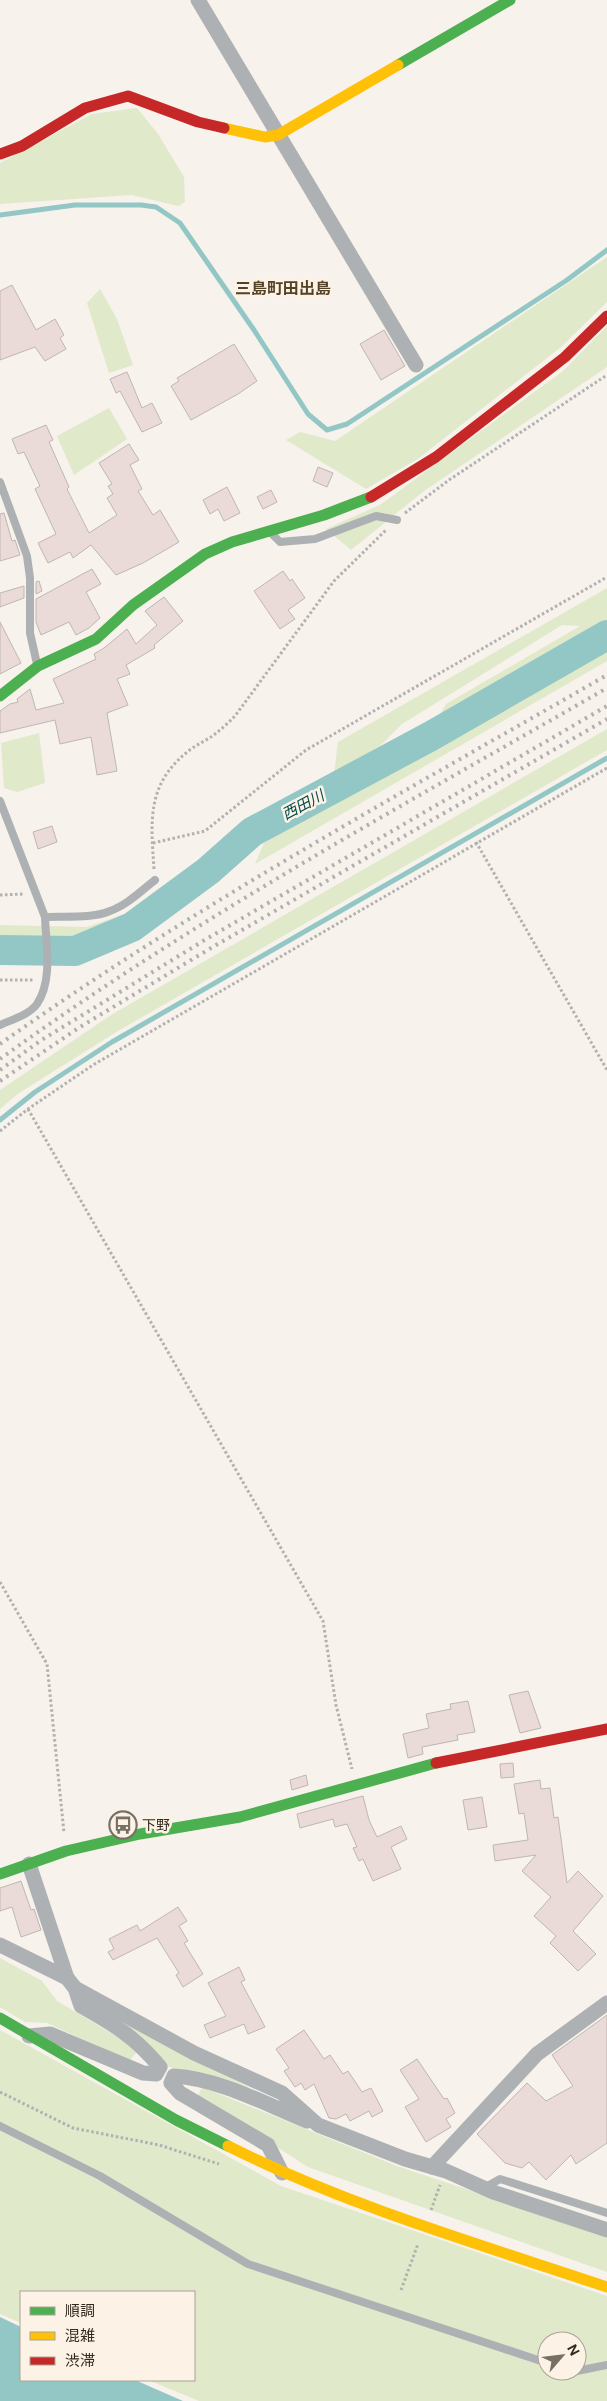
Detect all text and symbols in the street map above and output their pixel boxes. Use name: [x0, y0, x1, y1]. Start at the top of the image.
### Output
district label: 三島町田出島: [235, 278, 331, 299]
water label: 西田川: [278, 785, 329, 824]
bus stop icon: 下野: [108, 1810, 138, 1840]
place label: 下野: [142, 1816, 170, 1834]
legend: [20, 2291, 195, 2381]
text: 順調: [65, 2301, 95, 2321]
text: 混雑: [65, 2326, 95, 2346]
north arrow: [537, 2331, 587, 2381]
text: N: [563, 2341, 584, 2359]
text: 渋滞: [65, 2351, 95, 2371]

